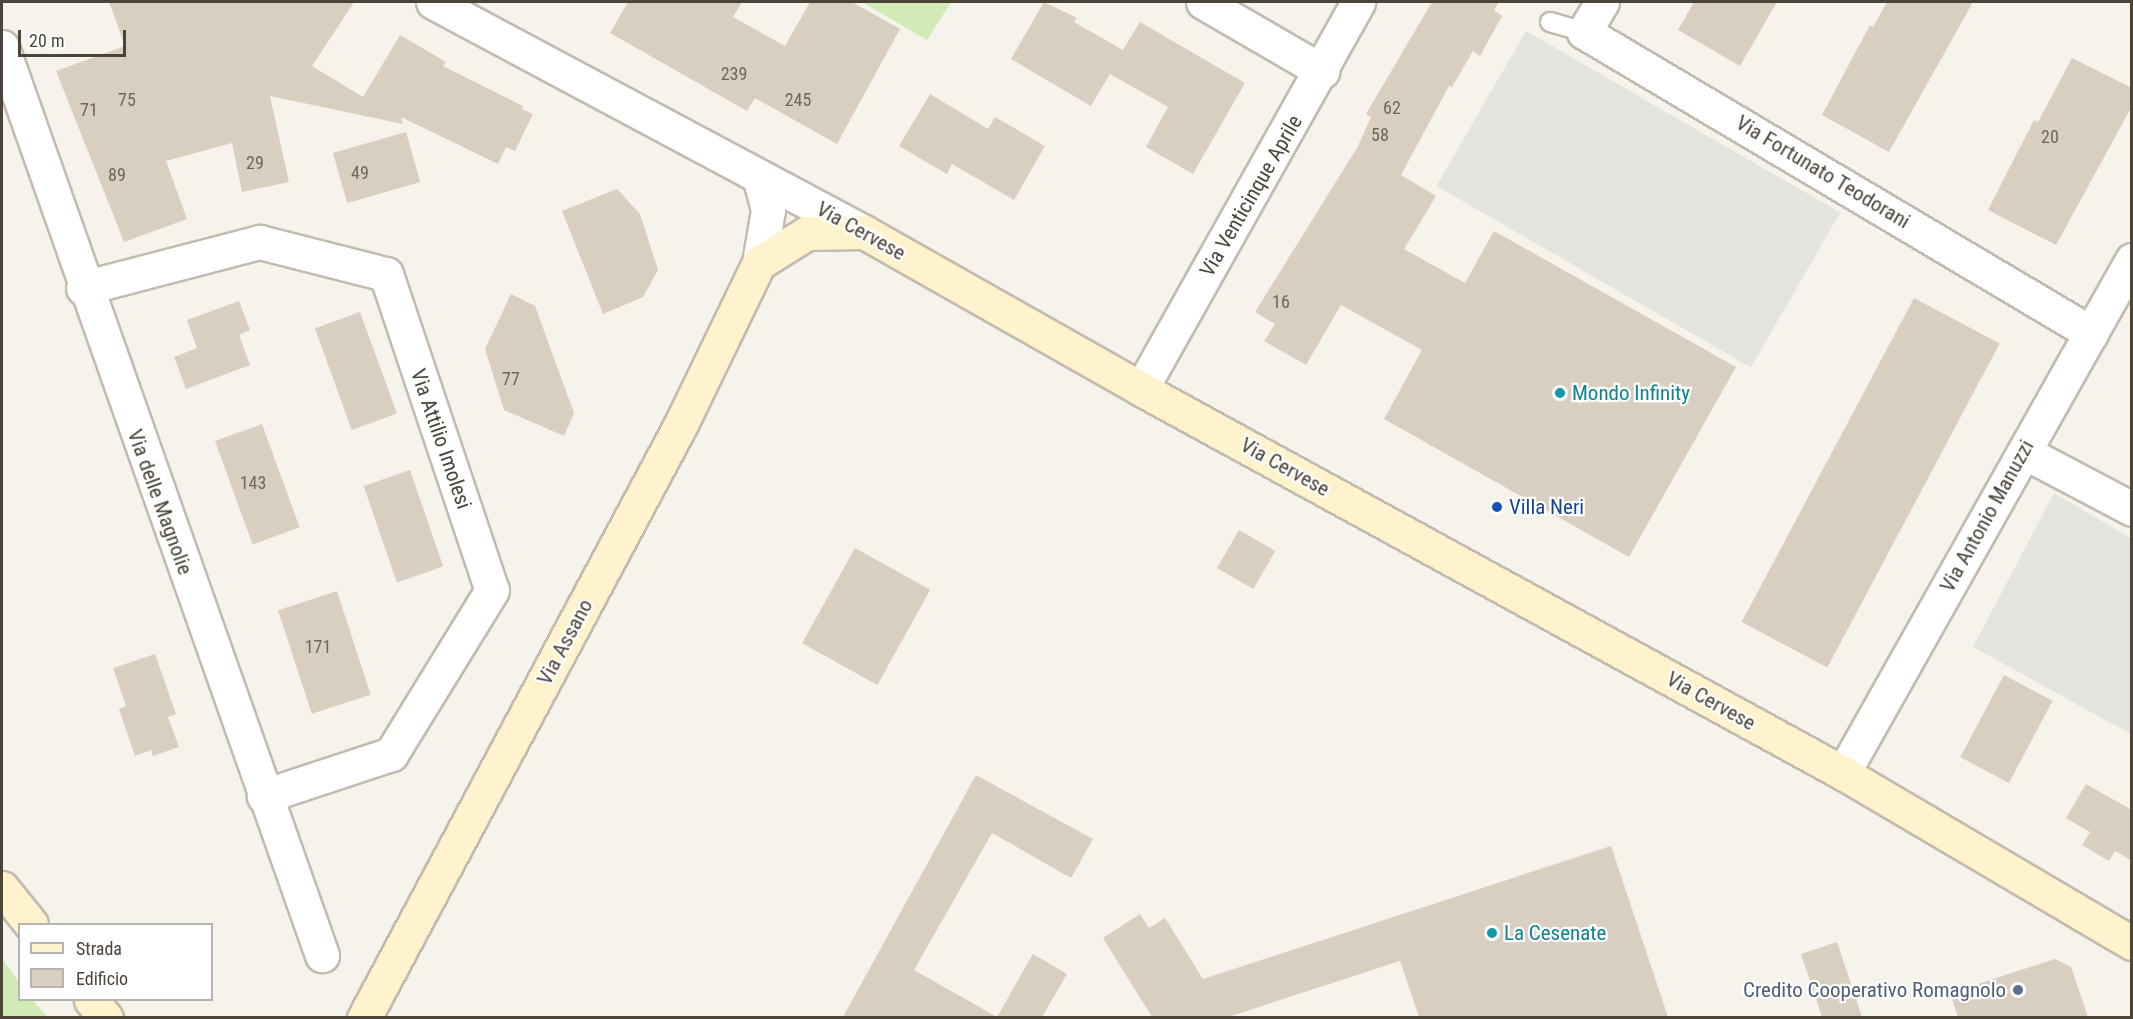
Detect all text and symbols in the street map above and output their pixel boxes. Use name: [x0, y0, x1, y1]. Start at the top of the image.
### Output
scale bar: [21, 18, 129, 56]
text: 20 m: [29, 30, 64, 51]
house number: 239: [721, 63, 747, 85]
house number: 75: [118, 89, 136, 111]
house number: 245: [785, 89, 811, 111]
house number: 62: [1383, 97, 1401, 119]
house number: 71: [80, 99, 98, 121]
street label: Via Fortunato Teodorani: [1731, 110, 1915, 234]
street label: Via Venticinque Aprile: [1195, 111, 1307, 281]
house number: 58: [1371, 124, 1389, 146]
house number: 20: [2041, 126, 2059, 148]
house number: 29: [246, 152, 264, 174]
house number: 49: [351, 162, 369, 184]
house number: 89: [108, 164, 126, 186]
street label: Via Cervese: [812, 196, 910, 266]
house number: 16: [1272, 291, 1290, 313]
street label: Via Attilio Imolesi: [405, 366, 477, 512]
house number: 77: [502, 368, 520, 390]
place label: Mondo Infinity: [1572, 380, 1690, 406]
marker: Mondo Infinity: [1553, 386, 1567, 400]
street label: Via delle Magnolie: [122, 426, 198, 578]
street label: Via Cervese: [1236, 432, 1334, 502]
street label: Via Antonio Manuzzi: [1935, 435, 2039, 597]
house number: 143: [240, 472, 266, 494]
place label: Villa Neri: [1509, 494, 1584, 520]
marker: Villa Neri: [1490, 500, 1504, 514]
street label: Via Assano: [532, 595, 598, 689]
house number: 171: [305, 636, 331, 658]
street label: Via Cervese: [1662, 666, 1760, 736]
place label: La Cesenate: [1504, 920, 1606, 946]
legend: [18, 923, 213, 1001]
marker: La Cesenate: [1485, 926, 1499, 940]
text: Strada: [76, 938, 122, 959]
text: Edificio: [76, 968, 128, 989]
place label: Credito Cooperativo Romagnolo: [1743, 977, 2006, 1003]
marker: Credito Cooperativo Romagnolo: [2011, 983, 2025, 997]

